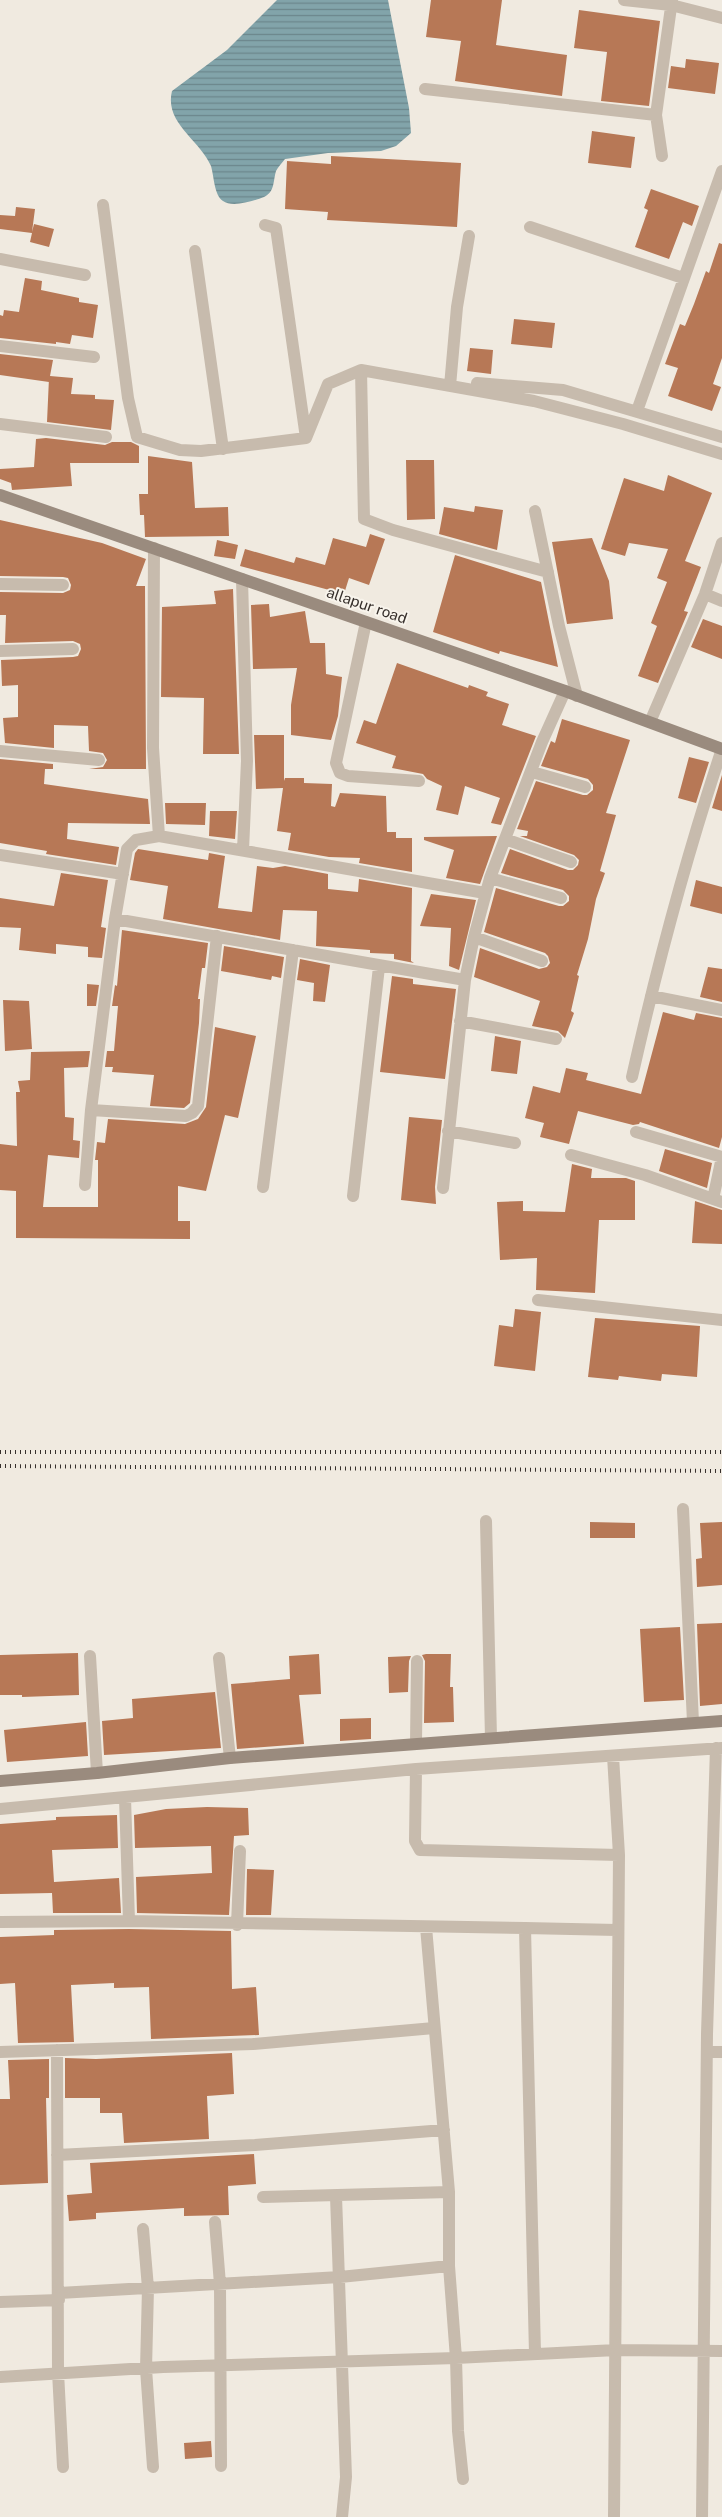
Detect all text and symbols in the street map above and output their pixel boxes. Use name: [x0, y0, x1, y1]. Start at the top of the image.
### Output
street label: allapur road: [325, 583, 409, 627]

